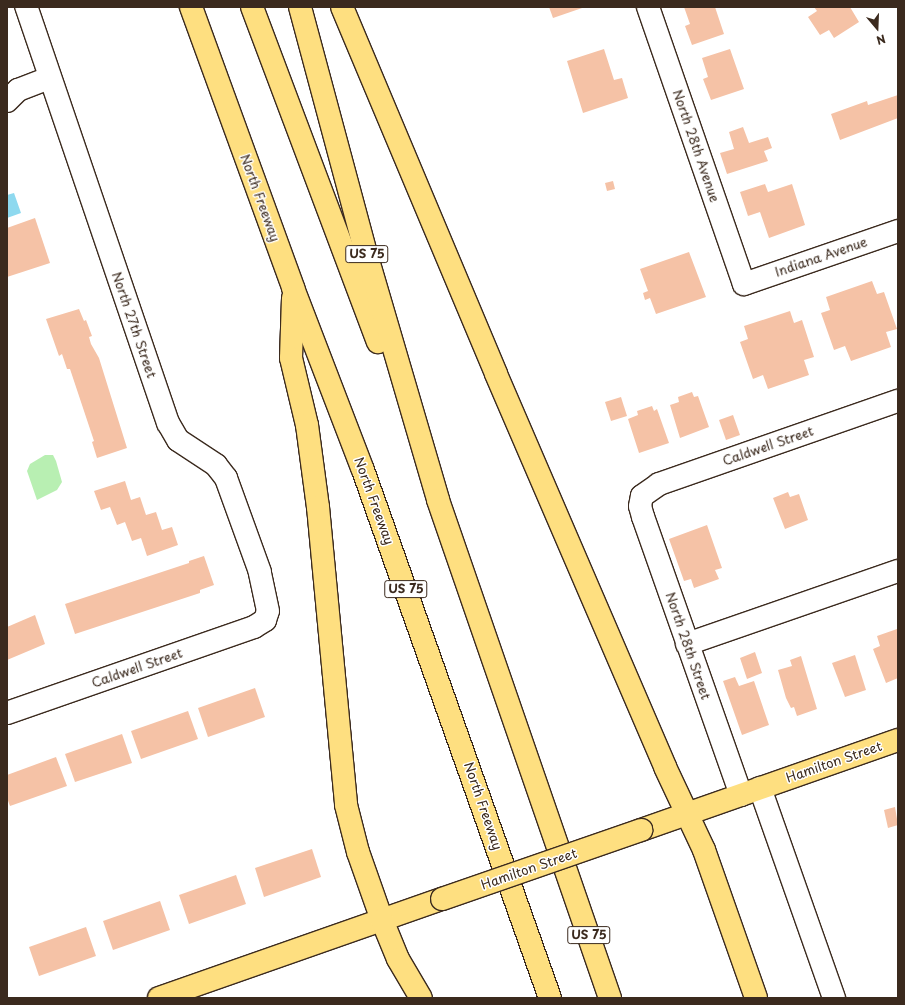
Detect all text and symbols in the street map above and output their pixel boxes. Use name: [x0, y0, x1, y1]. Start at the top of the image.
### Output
north arrow: [857, 8, 897, 48]
text: N: [874, 30, 888, 49]
street label: North 28th Avenue: [669, 87, 723, 205]
street label: North Freeway: [237, 151, 283, 245]
street label: Indiana Avenue: [773, 234, 869, 280]
road number: US 75: [345, 244, 389, 264]
street label: North 27th Street: [108, 270, 160, 380]
street label: Caldwell Street: [720, 423, 816, 469]
street label: North Freeway: [351, 454, 397, 548]
road number: US 75: [384, 579, 428, 599]
street label: North 28th Street: [662, 590, 714, 702]
street label: Caldwell Street: [89, 645, 185, 691]
street label: Hamilton Street: [784, 738, 884, 786]
street label: North Freeway: [460, 759, 506, 853]
street label: Hamilton Street: [479, 845, 579, 893]
road number: US 75: [567, 925, 611, 945]

